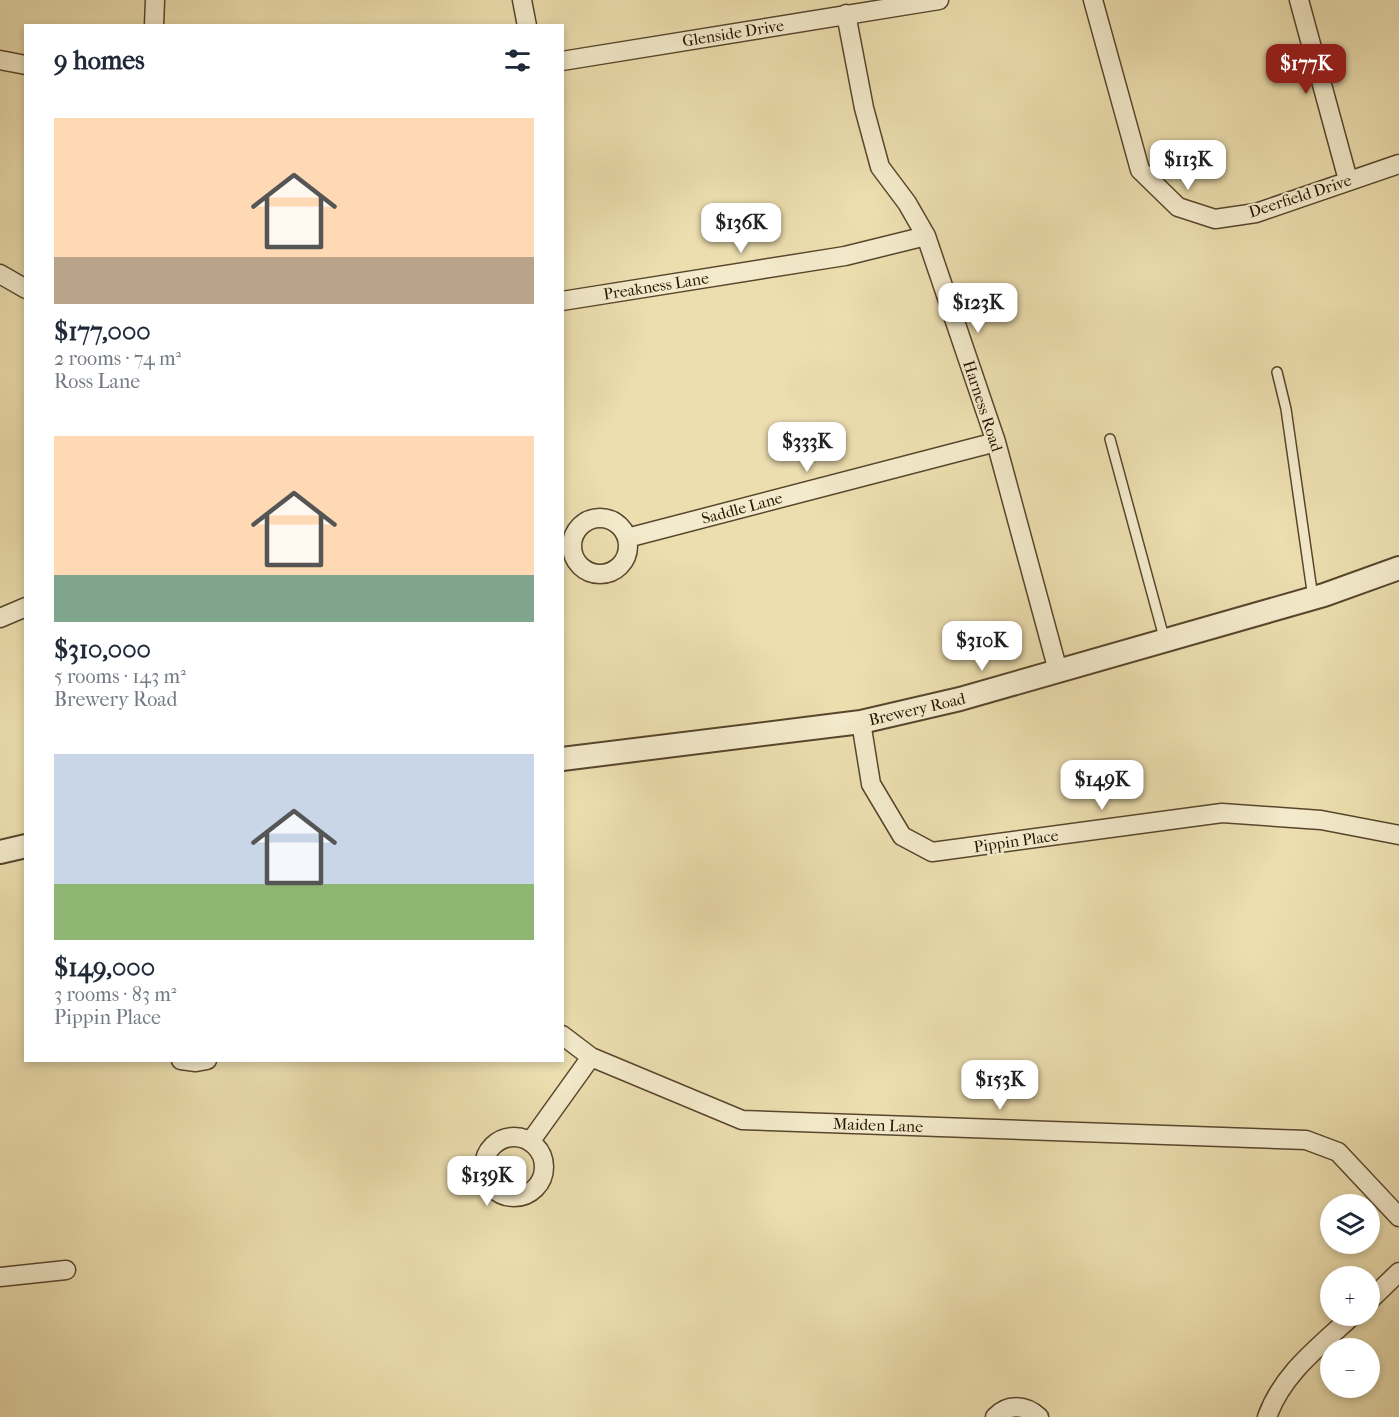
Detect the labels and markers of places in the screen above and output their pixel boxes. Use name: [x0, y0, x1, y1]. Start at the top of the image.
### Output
pin: $177K: [1264, 44, 1348, 95]
pin: $113K: [1146, 140, 1230, 191]
pin: $136K: [699, 203, 783, 254]
pin: $123K: [936, 283, 1020, 334]
pin: $333K: [765, 422, 849, 473]
pin: $310K: [940, 621, 1024, 672]
pin: $149K: [1060, 760, 1144, 811]
pin: $153K: [958, 1060, 1042, 1111]
pin: $139K: [445, 1156, 529, 1207]

